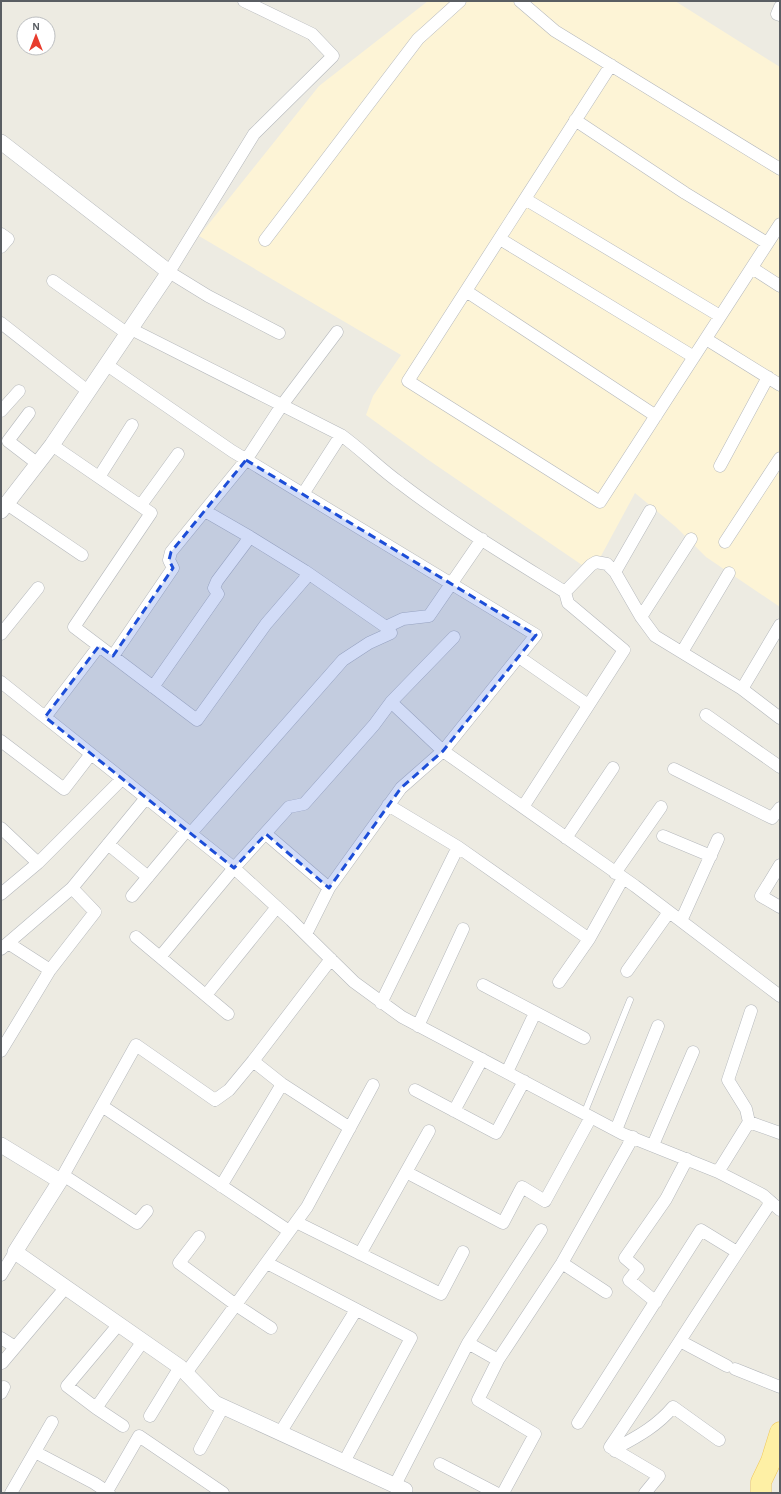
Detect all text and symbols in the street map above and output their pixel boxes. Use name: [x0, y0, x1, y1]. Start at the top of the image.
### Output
north arrow: [16, 16, 56, 56]
text: N: [32, 21, 40, 32]

